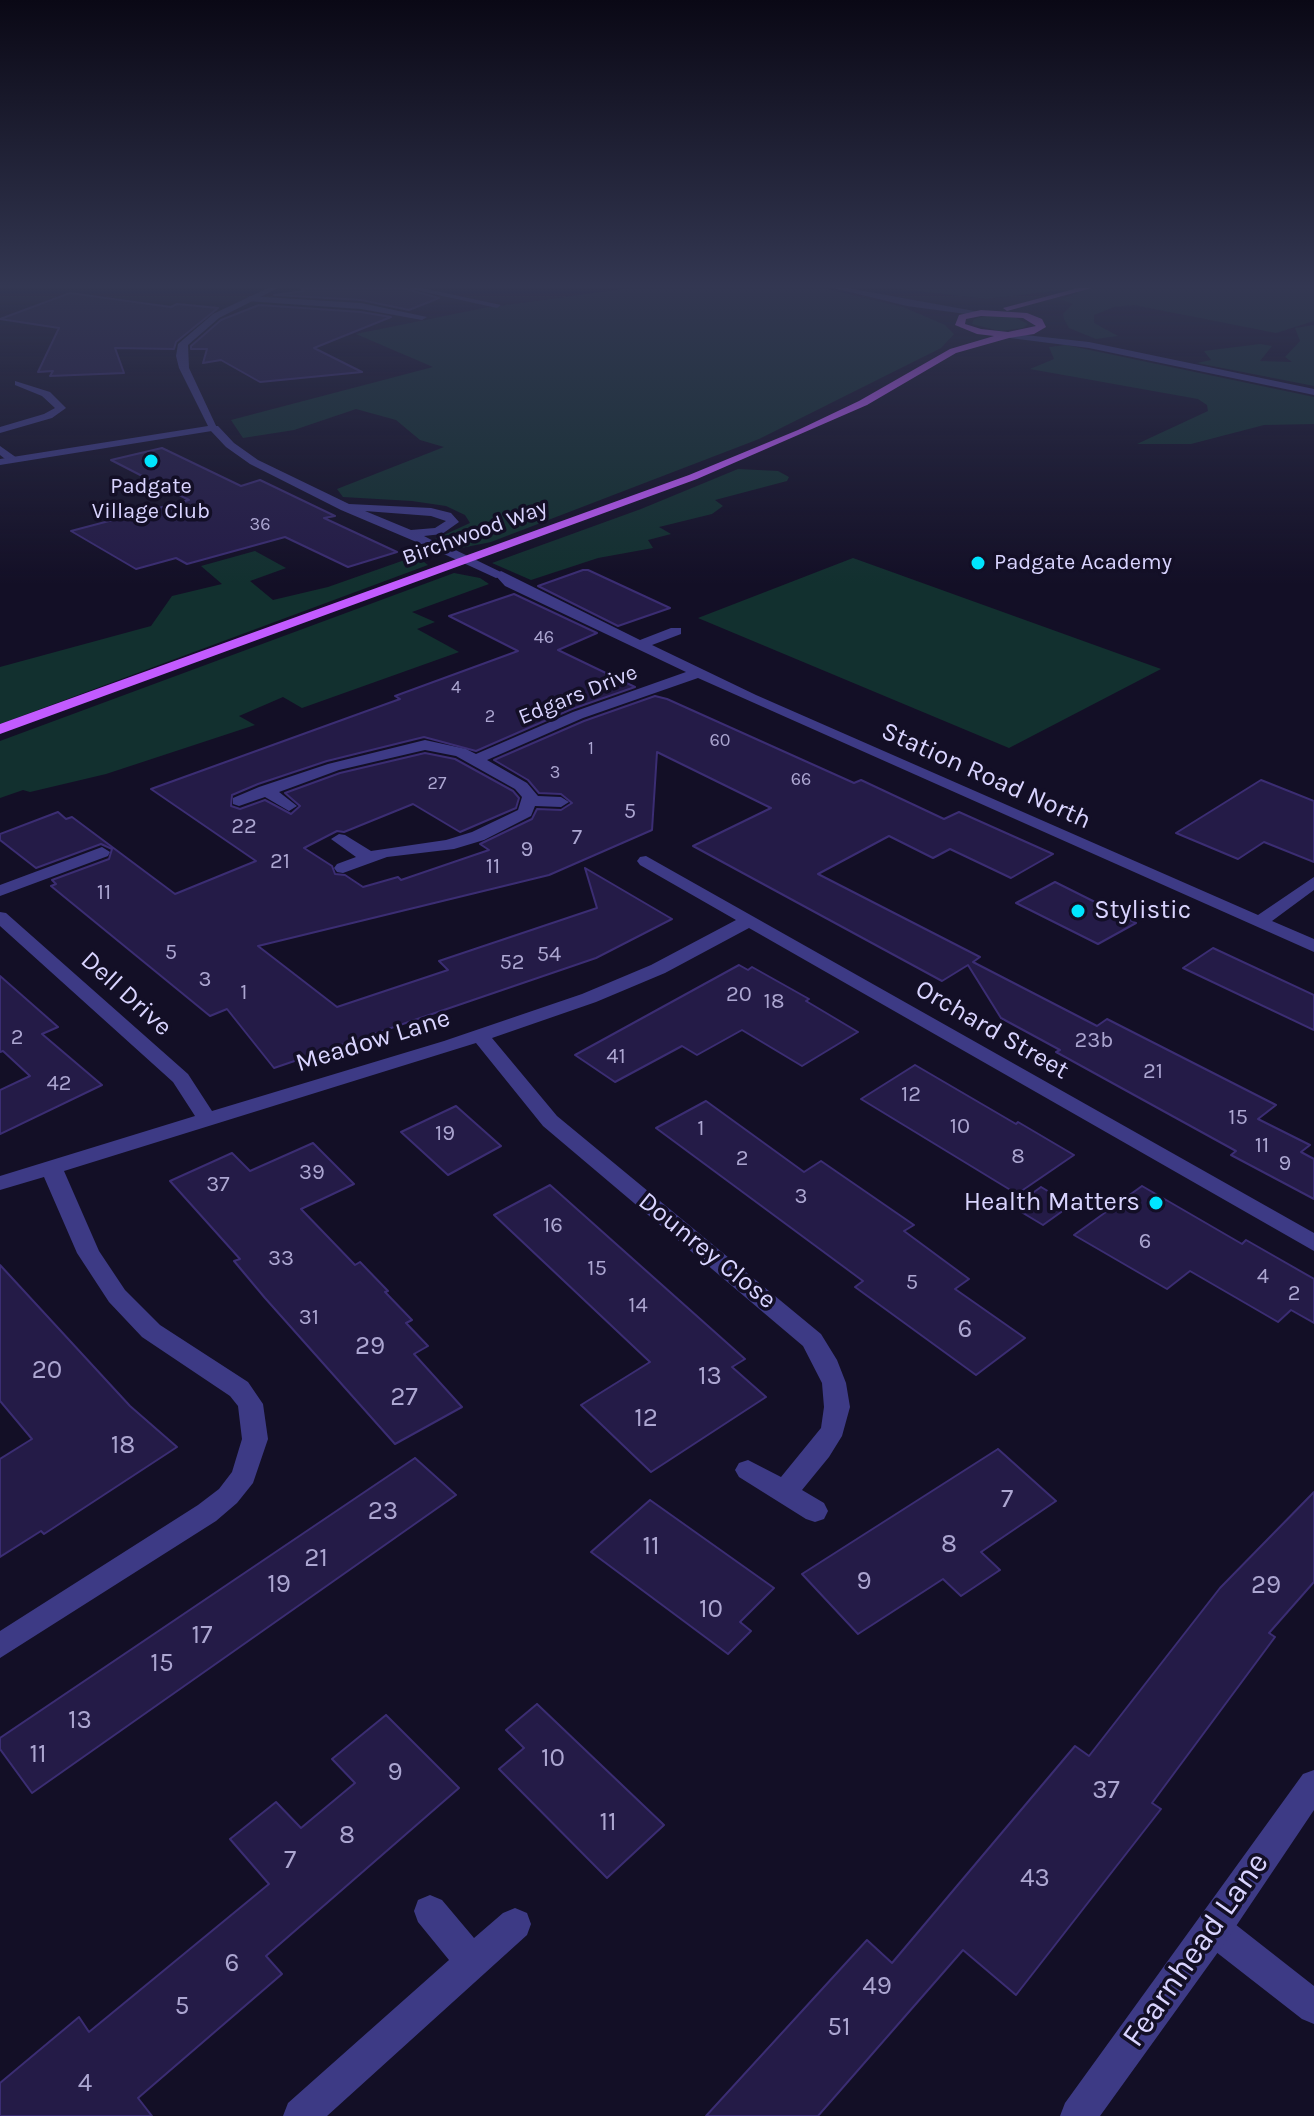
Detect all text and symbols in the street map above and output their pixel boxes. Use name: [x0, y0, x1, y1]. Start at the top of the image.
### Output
marker: Padgate Village Club: [142, 452, 160, 470]
place label: Padgate Village Club: [92, 474, 210, 526]
street label: Birchwood Way: [399, 495, 551, 571]
house number: 36: [250, 514, 270, 536]
place label: Padgate Academy: [994, 550, 1172, 576]
marker: Padgate Academy: [969, 554, 987, 572]
house number: 46: [534, 627, 554, 649]
street label: Edgars Drive: [515, 659, 641, 731]
house number: 4: [451, 677, 461, 699]
house number: 2: [485, 706, 495, 728]
street label: Station Road North: [876, 716, 1096, 836]
house number: 60: [710, 730, 730, 752]
house number: 1: [588, 738, 594, 760]
house number: 3: [550, 762, 560, 784]
house number: 66: [791, 769, 811, 791]
house number: 27: [428, 773, 446, 795]
house number: 5: [624, 799, 636, 825]
house number: 22: [231, 814, 257, 840]
house number: 7: [572, 825, 582, 851]
house number: 9: [521, 837, 533, 863]
house number: 21: [270, 849, 290, 875]
house number: 11: [486, 854, 500, 880]
house number: 11: [97, 880, 111, 906]
place label: Stylistic: [1094, 895, 1191, 927]
marker: Stylistic: [1069, 902, 1087, 920]
house number: 5: [165, 940, 177, 966]
house number: 54: [537, 942, 561, 968]
street label: Dell Drive: [74, 945, 178, 1043]
house number: 52: [499, 950, 525, 976]
house number: 3: [199, 967, 211, 993]
street label: Orchard Street: [910, 974, 1074, 1086]
house number: 1: [240, 980, 248, 1006]
house number: 20: [726, 982, 752, 1008]
house number: 18: [764, 989, 784, 1015]
street label: Meadow Lane: [292, 1003, 454, 1079]
house number: 2: [11, 1025, 23, 1051]
house number: 23b: [1075, 1028, 1113, 1054]
house number: 41: [606, 1044, 626, 1070]
house number: 21: [1143, 1059, 1163, 1085]
house number: 42: [46, 1071, 72, 1097]
house number: 12: [901, 1082, 921, 1108]
house number: 15: [1228, 1105, 1248, 1131]
house number: 10: [950, 1114, 970, 1140]
house number: 1: [697, 1116, 705, 1142]
house number: 19: [435, 1121, 455, 1147]
house number: 11: [1255, 1133, 1269, 1159]
house number: 8: [1011, 1144, 1025, 1170]
house number: 2: [736, 1146, 748, 1172]
house number: 9: [1279, 1151, 1291, 1177]
house number: 39: [299, 1160, 325, 1186]
house number: 37: [206, 1172, 230, 1198]
house number: 3: [795, 1184, 807, 1210]
street label: Dounrey Close: [632, 1186, 782, 1316]
place label: Health Matters: [964, 1187, 1140, 1219]
marker: Health Matters: [1147, 1194, 1165, 1212]
house number: 16: [543, 1213, 563, 1239]
house number: 6: [1139, 1229, 1151, 1255]
house number: 33: [268, 1246, 294, 1272]
house number: 15: [587, 1256, 607, 1282]
house number: 4: [1257, 1264, 1269, 1290]
house number: 5: [906, 1270, 918, 1296]
house number: 2: [1288, 1281, 1300, 1307]
house number: 14: [628, 1293, 648, 1319]
house number: 31: [299, 1305, 319, 1331]
house number: 6: [958, 1314, 972, 1346]
house number: 29: [355, 1331, 385, 1363]
house number: 20: [32, 1355, 62, 1387]
house number: 13: [698, 1361, 722, 1393]
house number: 27: [390, 1382, 418, 1414]
house number: 12: [634, 1403, 658, 1435]
house number: 18: [111, 1430, 135, 1462]
house number: 7: [1001, 1484, 1013, 1516]
house number: 23: [368, 1496, 398, 1528]
house number: 8: [941, 1529, 957, 1561]
house number: 11: [642, 1531, 660, 1563]
house number: 21: [304, 1543, 328, 1575]
house number: 9: [856, 1566, 872, 1598]
house number: 19: [267, 1569, 291, 1601]
house number: 29: [1251, 1570, 1281, 1602]
house number: 10: [699, 1594, 723, 1626]
house number: 17: [192, 1620, 212, 1652]
house number: 15: [150, 1648, 174, 1680]
house number: 13: [68, 1705, 92, 1737]
house number: 11: [29, 1739, 47, 1771]
house number: 10: [541, 1743, 565, 1775]
house number: 9: [387, 1757, 403, 1789]
house number: 37: [1092, 1775, 1120, 1807]
house number: 11: [599, 1807, 617, 1839]
house number: 8: [339, 1820, 355, 1852]
house number: 7: [284, 1845, 296, 1877]
street label: Fearnhead Lane: [1115, 1845, 1277, 2055]
house number: 43: [1020, 1863, 1050, 1895]
house number: 6: [225, 1948, 239, 1980]
house number: 49: [862, 1971, 892, 2003]
house number: 5: [175, 1991, 189, 2023]
house number: 51: [827, 2012, 851, 2044]
house number: 4: [78, 2068, 92, 2100]

